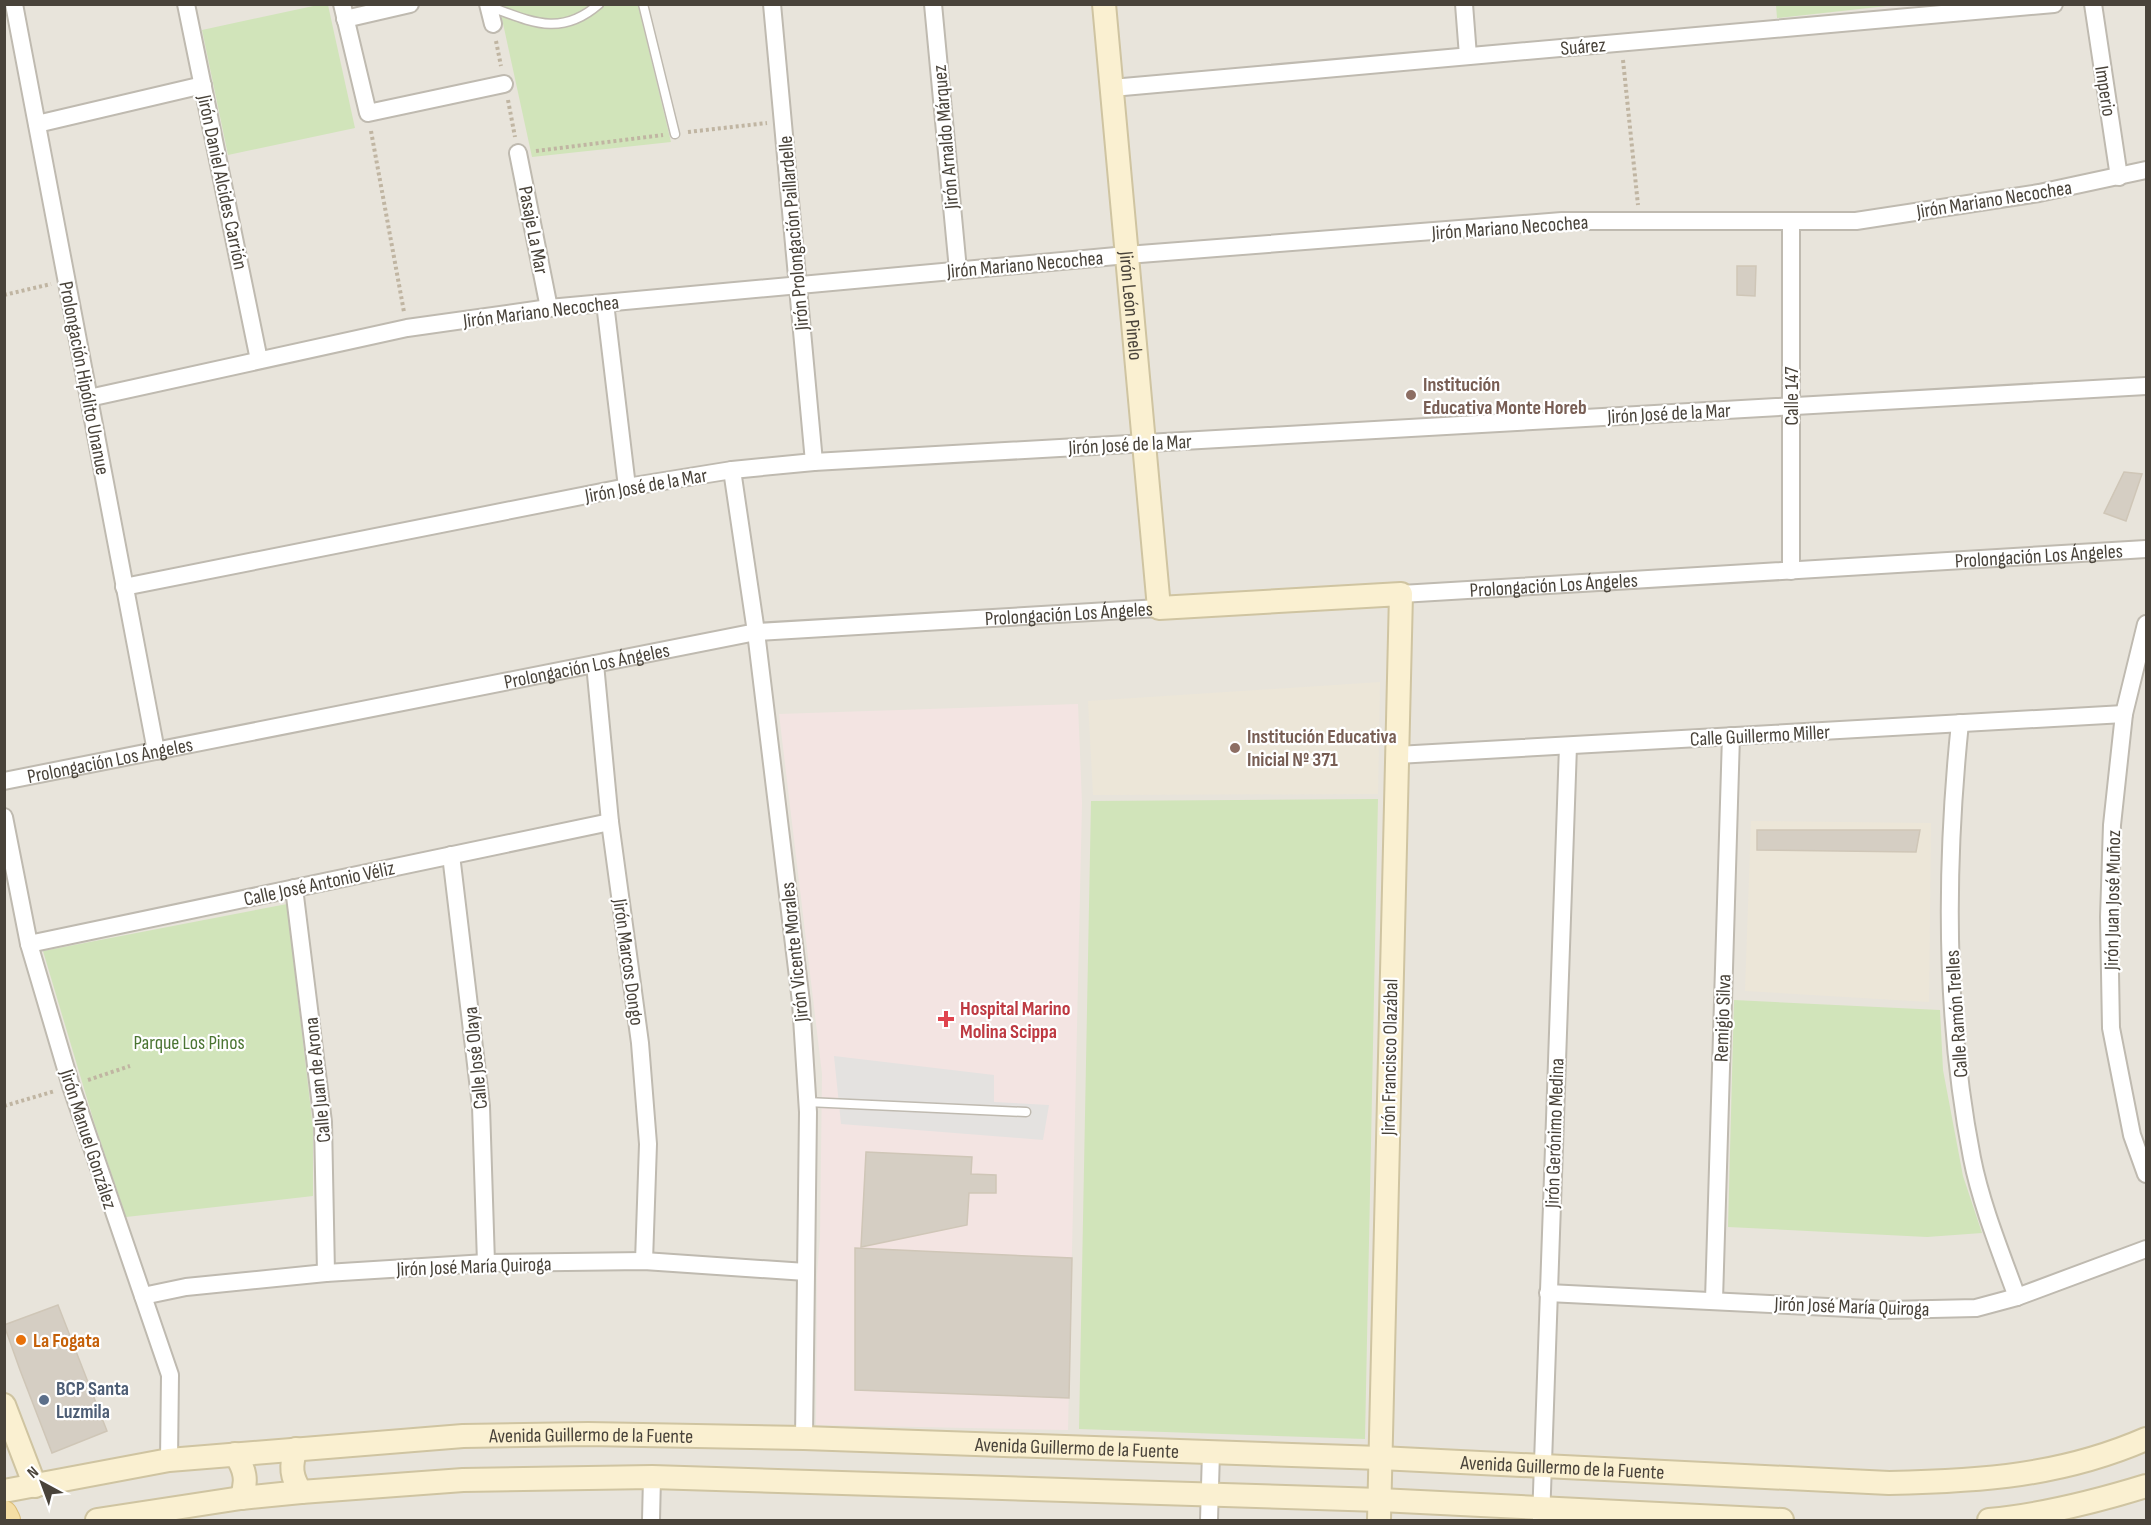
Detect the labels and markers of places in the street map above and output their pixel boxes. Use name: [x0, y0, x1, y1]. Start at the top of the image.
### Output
place label: Institución Educativa Monte Horeb: [1423, 373, 1587, 420]
marker: Institución Educativa Monte Horeb: [1404, 388, 1418, 402]
place label: Institución Educativa Inicial Nº 371: [1247, 725, 1397, 772]
marker: Institución Educativa Inicial Nº 371: [1228, 741, 1242, 755]
place label: Hospital Marino Molina Scippa: [960, 997, 1070, 1044]
marker: Hospital Marino Molina Scippa: [937, 1010, 955, 1028]
place label: La Fogata: [33, 1329, 100, 1353]
marker: La Fogata: [14, 1333, 28, 1347]
place label: BCP Santa Luzmila: [56, 1377, 129, 1424]
marker: BCP Santa Luzmila: [37, 1393, 51, 1407]

